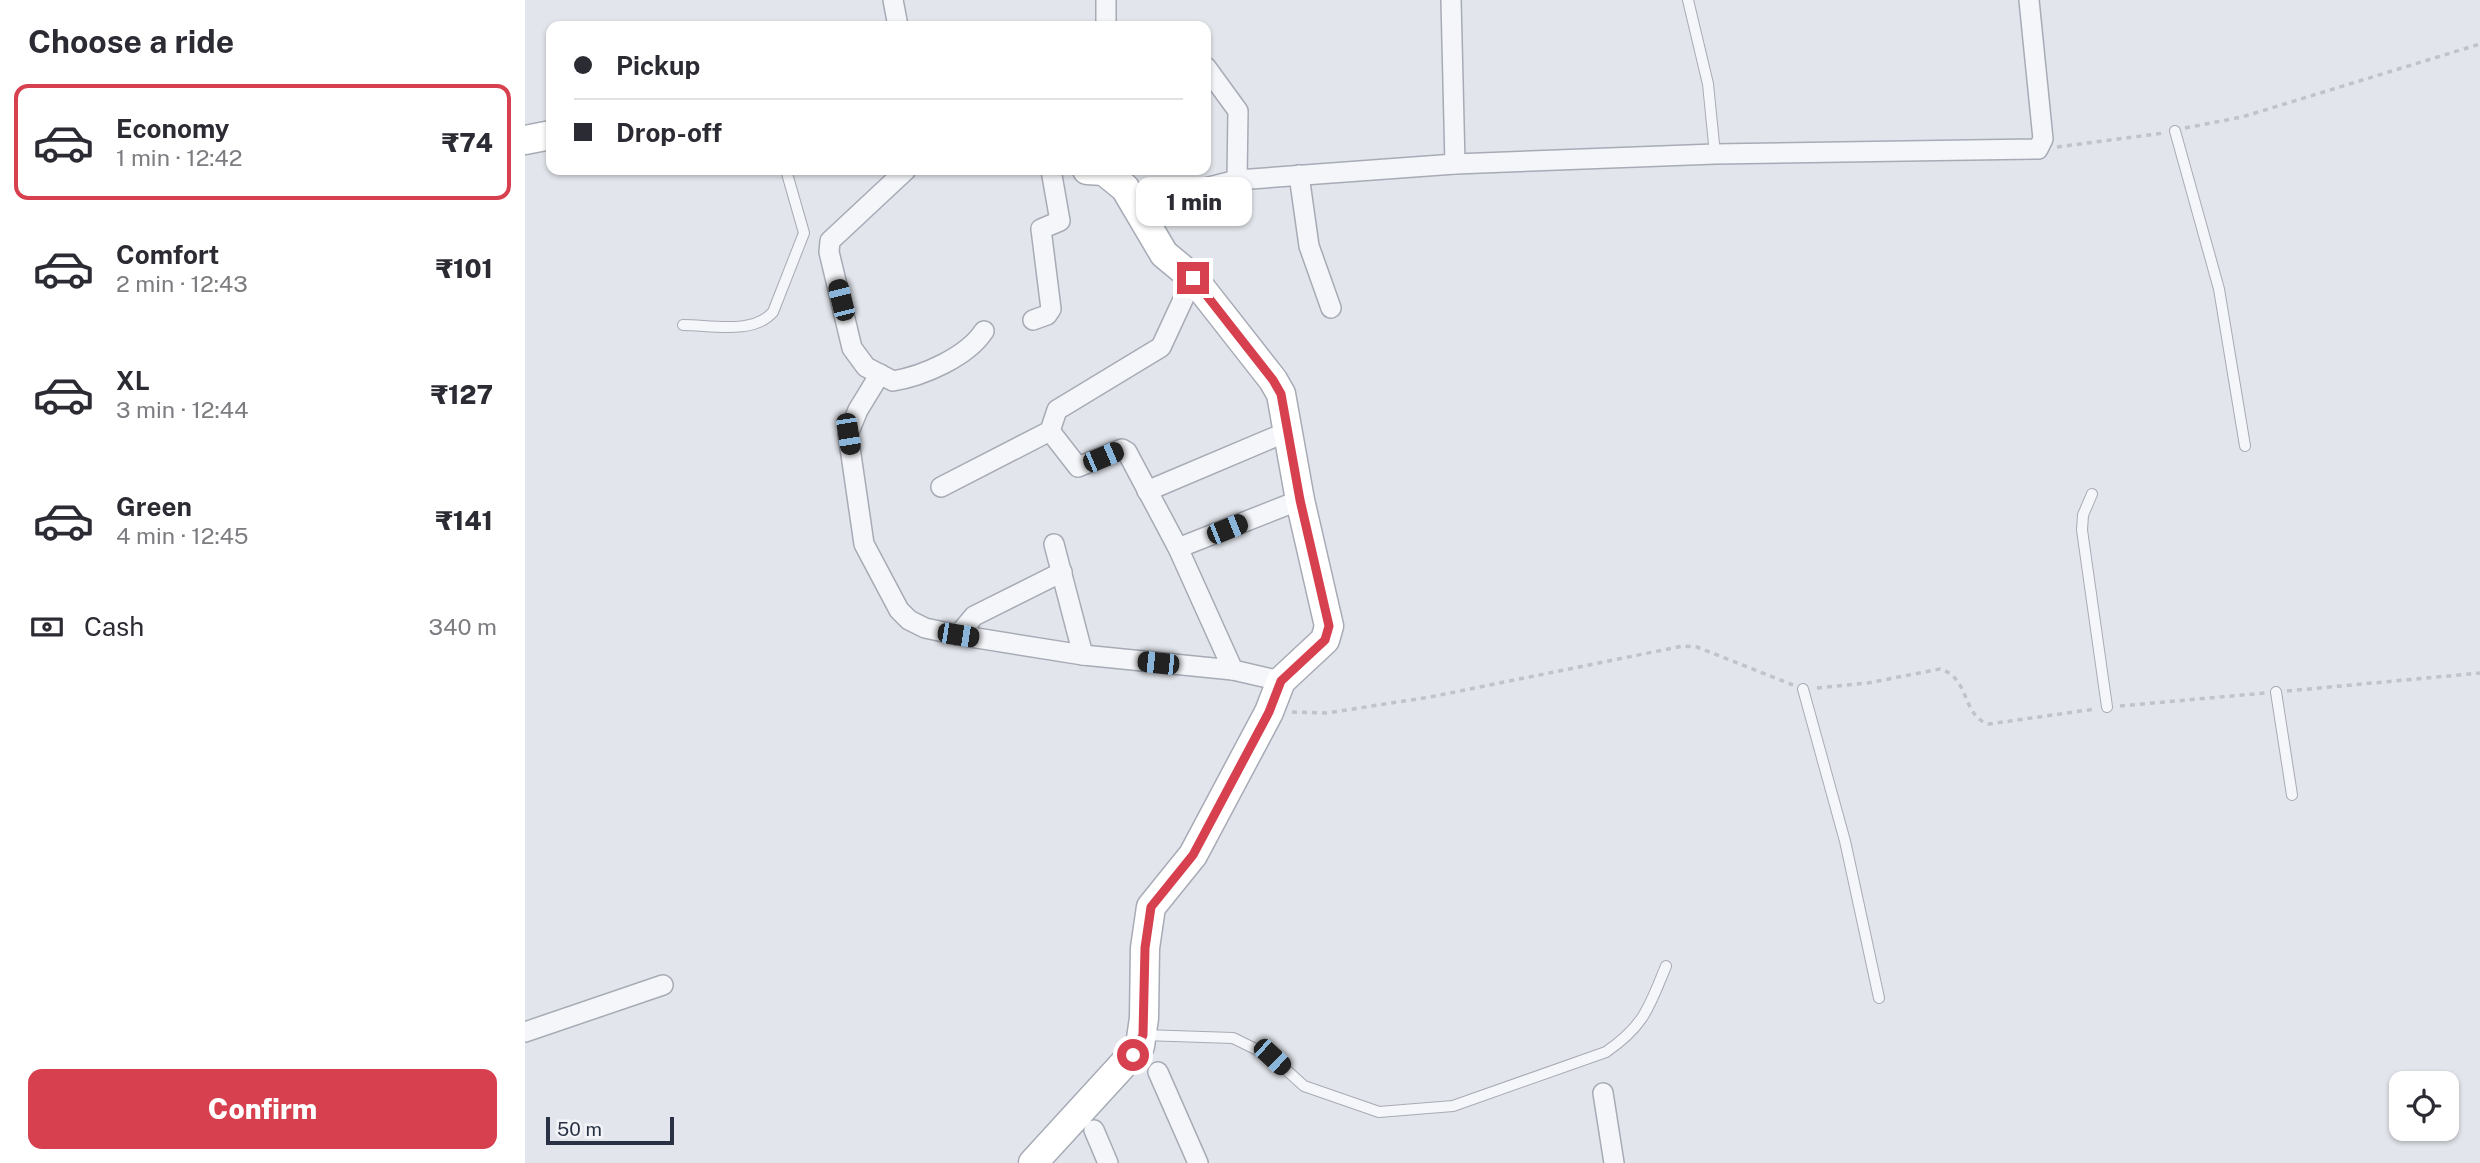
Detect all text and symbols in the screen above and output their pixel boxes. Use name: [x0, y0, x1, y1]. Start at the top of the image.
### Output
text: Choose a ride: [28, 23, 234, 60]
text: Pickup: [616, 50, 700, 81]
icon: car: [32, 111, 95, 174]
text: Economy: [116, 113, 229, 144]
text: Drop-off: [616, 117, 722, 148]
text: ₹74: [442, 127, 493, 158]
text: 1 min · 12:42: [116, 144, 243, 171]
callout: 1 min: [1135, 176, 1251, 226]
text: 1 min: [1166, 188, 1222, 215]
icon: car: [32, 237, 95, 300]
text: Comfort: [116, 239, 219, 270]
text: ₹101: [436, 253, 493, 284]
route end: [1177, 262, 1209, 294]
text: 2 min · 12:43: [116, 270, 248, 297]
car: [826, 277, 857, 323]
icon: car: [32, 363, 95, 426]
text: XL: [116, 365, 150, 396]
text: ₹127: [431, 379, 493, 410]
text: 3 min · 12:44: [116, 396, 248, 423]
car: [835, 412, 862, 456]
car: [1080, 439, 1127, 475]
icon: car: [32, 489, 95, 552]
text: Green: [116, 491, 192, 522]
text: ₹141: [435, 505, 493, 536]
car: [1204, 511, 1251, 547]
text: 4 min · 12:45: [116, 522, 248, 549]
icon: cash: [28, 608, 66, 646]
text: Cash: [84, 611, 144, 642]
text: 340 m: [429, 613, 497, 640]
car: [936, 621, 981, 649]
car: [1137, 650, 1180, 676]
car: [1250, 1035, 1295, 1079]
route start: [1117, 1039, 1149, 1071]
button: Confirm: [28, 1069, 497, 1149]
map controls: [2389, 1071, 2459, 1141]
button: locate: [2389, 1071, 2459, 1141]
scale bar: [546, 1114, 674, 1146]
text: 50 m: [557, 1118, 602, 1140]

